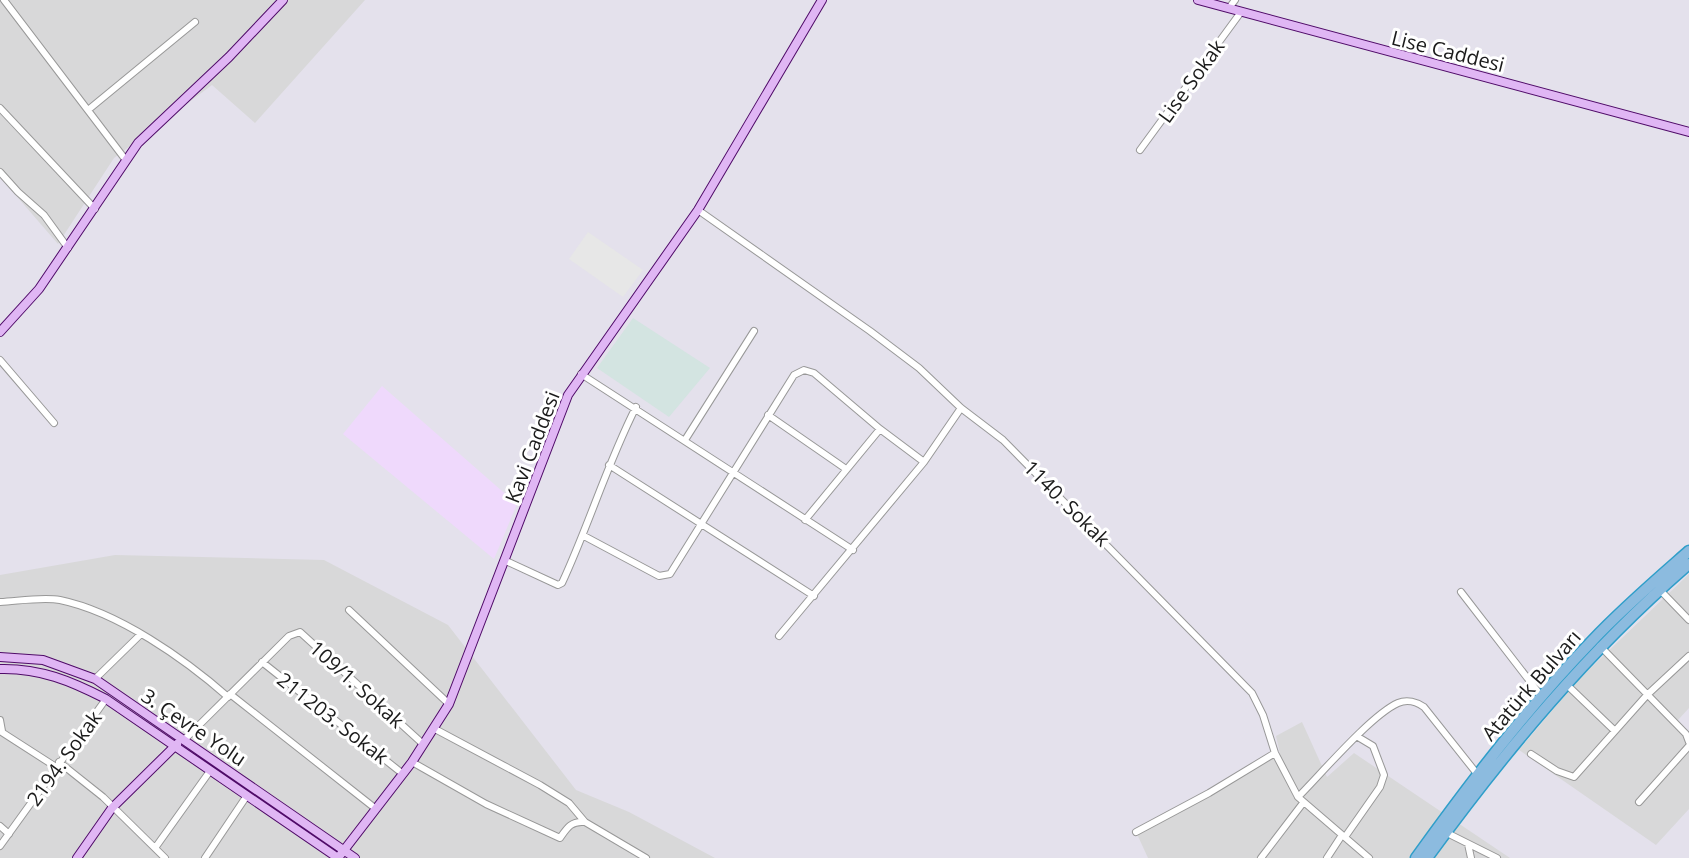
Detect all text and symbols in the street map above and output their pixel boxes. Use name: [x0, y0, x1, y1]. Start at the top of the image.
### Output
street label: Lise Caddesi: [1389, 24, 1507, 78]
street label: Lise Sokak: [1152, 34, 1231, 128]
street label: Kavi Caddesi: [498, 387, 566, 507]
street label: 1140. Sokak: [1018, 454, 1116, 552]
street label: Atatürk Bulvarı: [1475, 624, 1587, 746]
street label: 109/1. Sokak: [304, 634, 410, 734]
street label: 211203. Sokak: [272, 666, 395, 770]
street label: 3. Çevre Yolu: [136, 682, 252, 772]
street label: 2194. Sokak: [20, 705, 108, 811]

